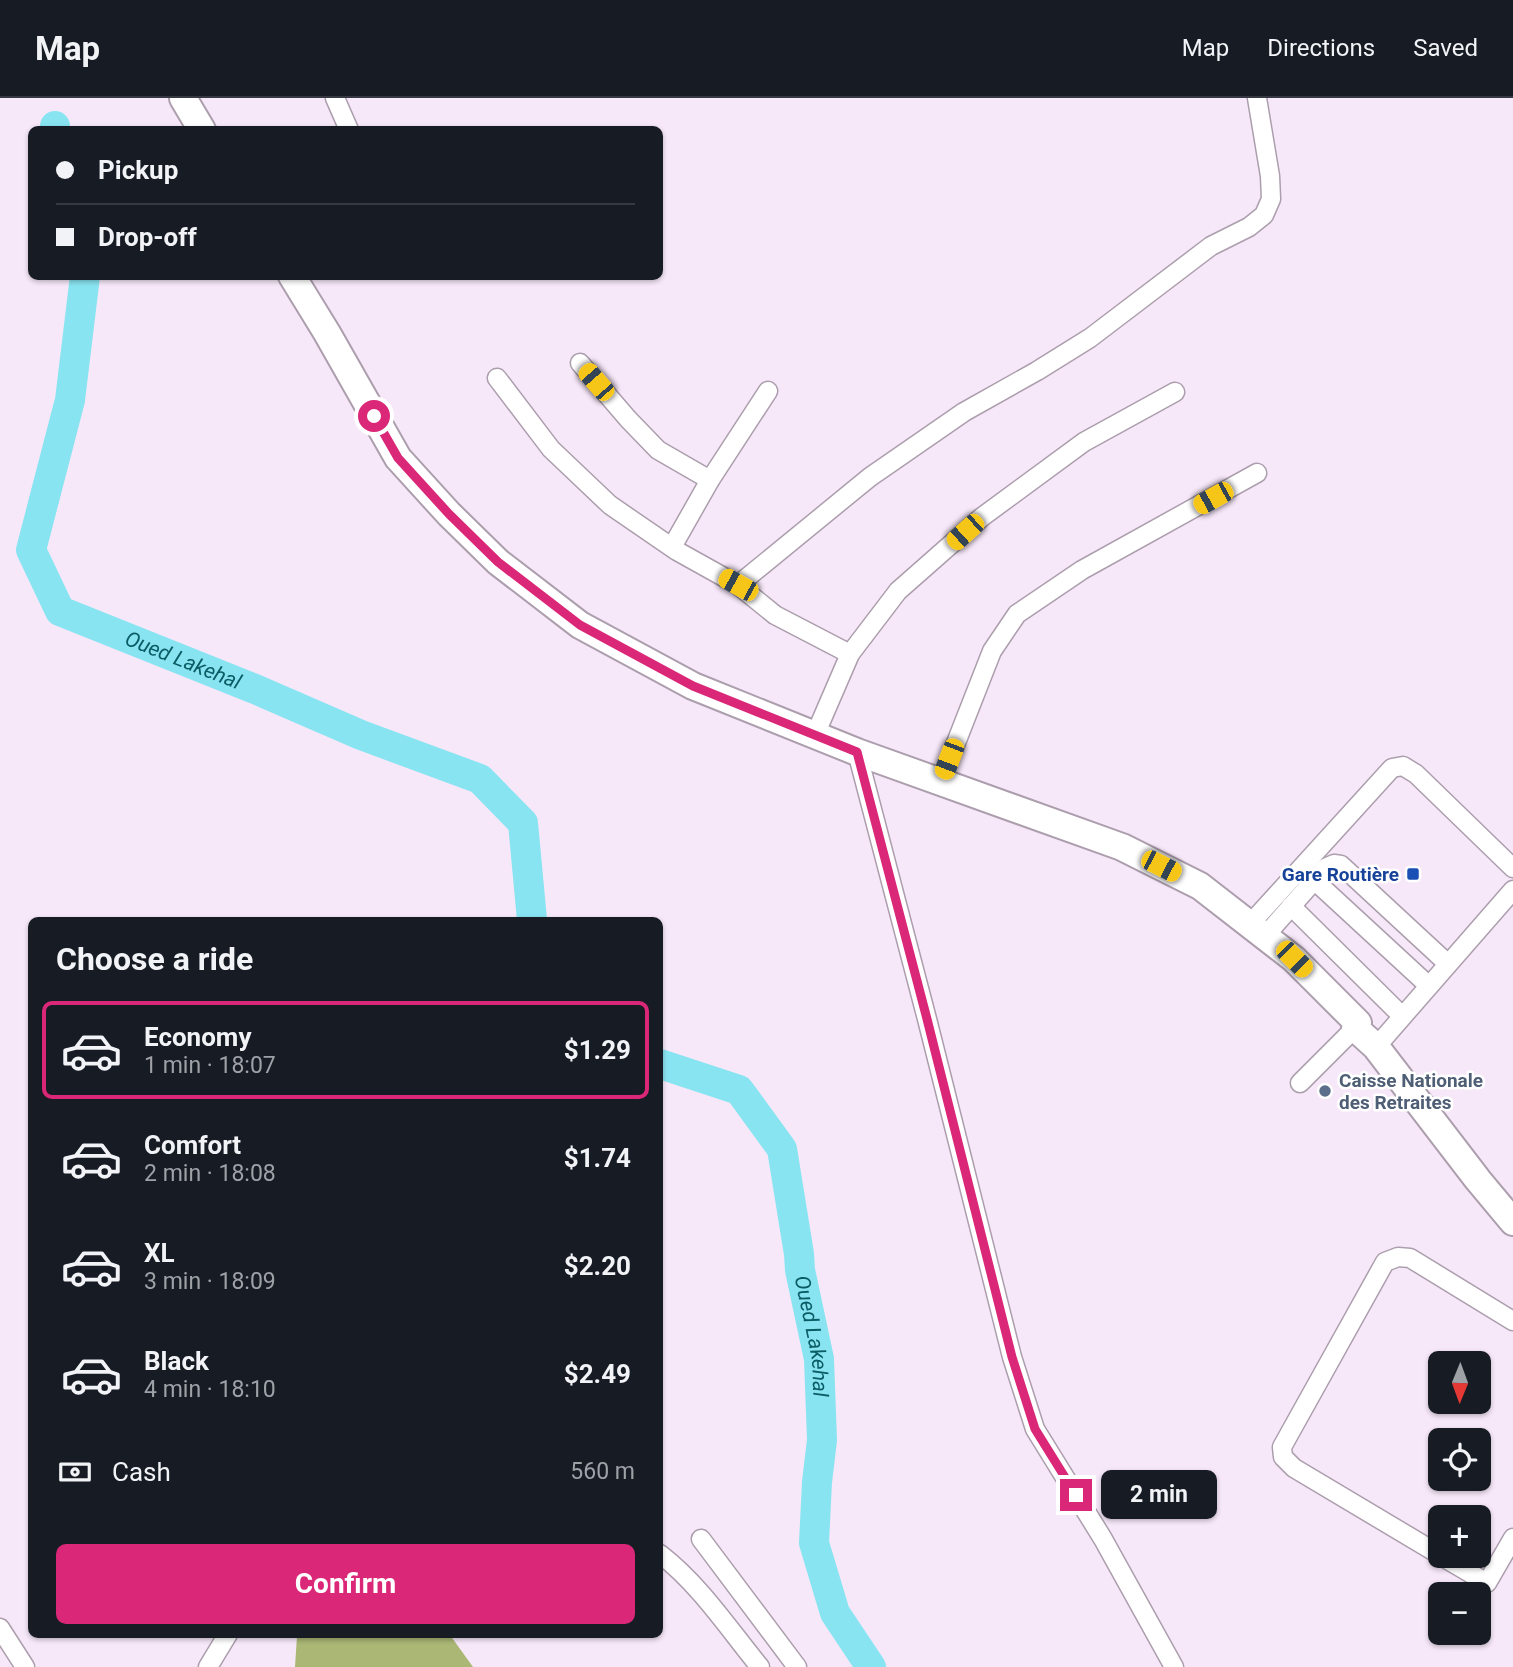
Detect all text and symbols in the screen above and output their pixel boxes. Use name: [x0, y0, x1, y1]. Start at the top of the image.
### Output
text: Map: [35, 29, 100, 68]
text: Map: [1182, 34, 1229, 62]
text: Directions: [1267, 34, 1375, 62]
text: Saved: [1413, 34, 1478, 62]
text: Pickup: [98, 155, 178, 185]
text: Drop-off: [98, 222, 197, 252]
car: [575, 359, 618, 405]
route start: [358, 400, 390, 432]
car: [1190, 479, 1237, 517]
car: [943, 510, 988, 554]
car: [715, 566, 762, 604]
water label: Oued Lakehal: [122, 626, 246, 695]
car: [932, 736, 967, 782]
car: [1138, 847, 1185, 885]
place label: Gare Routière: [1282, 863, 1399, 886]
marker: Gare Routière: [1405, 866, 1421, 882]
car: [1272, 937, 1317, 981]
text: Choose a ride: [56, 940, 253, 978]
icon: car: [60, 1019, 123, 1082]
text: Economy: [144, 1022, 251, 1052]
text: $1.29: [564, 1035, 631, 1065]
text: 1 min · 18:07: [144, 1052, 276, 1079]
place label: Caisse Nationale des Retraites: [1339, 1069, 1483, 1114]
marker: Caisse Nationale des Retraites: [1317, 1083, 1333, 1099]
icon: car: [60, 1127, 123, 1190]
text: Comfort: [144, 1130, 241, 1160]
text: $1.74: [564, 1143, 631, 1173]
text: 2 min · 18:08: [144, 1160, 276, 1187]
icon: car: [60, 1235, 123, 1298]
text: XL: [144, 1238, 175, 1268]
text: $2.20: [564, 1251, 631, 1281]
text: 3 min · 18:09: [144, 1268, 276, 1295]
water label: Oued Lakehal: [790, 1273, 832, 1398]
icon: car: [60, 1343, 123, 1406]
text: Black: [144, 1346, 209, 1376]
north arrow: [1428, 1351, 1491, 1414]
map controls: [1428, 1351, 1491, 1645]
text: $2.49: [564, 1359, 631, 1389]
text: 4 min · 18:10: [144, 1376, 276, 1403]
button: locate: [1428, 1428, 1491, 1491]
icon: cash: [56, 1453, 94, 1491]
text: Cash: [112, 1457, 171, 1487]
text: 560 m: [570, 1458, 635, 1485]
callout: 2 min: [1100, 1470, 1216, 1520]
route end: [1060, 1479, 1092, 1511]
text: 2 min: [1130, 1481, 1188, 1508]
button: +: [1428, 1505, 1491, 1568]
button: Confirm: [56, 1544, 635, 1624]
button: −: [1428, 1582, 1491, 1645]

